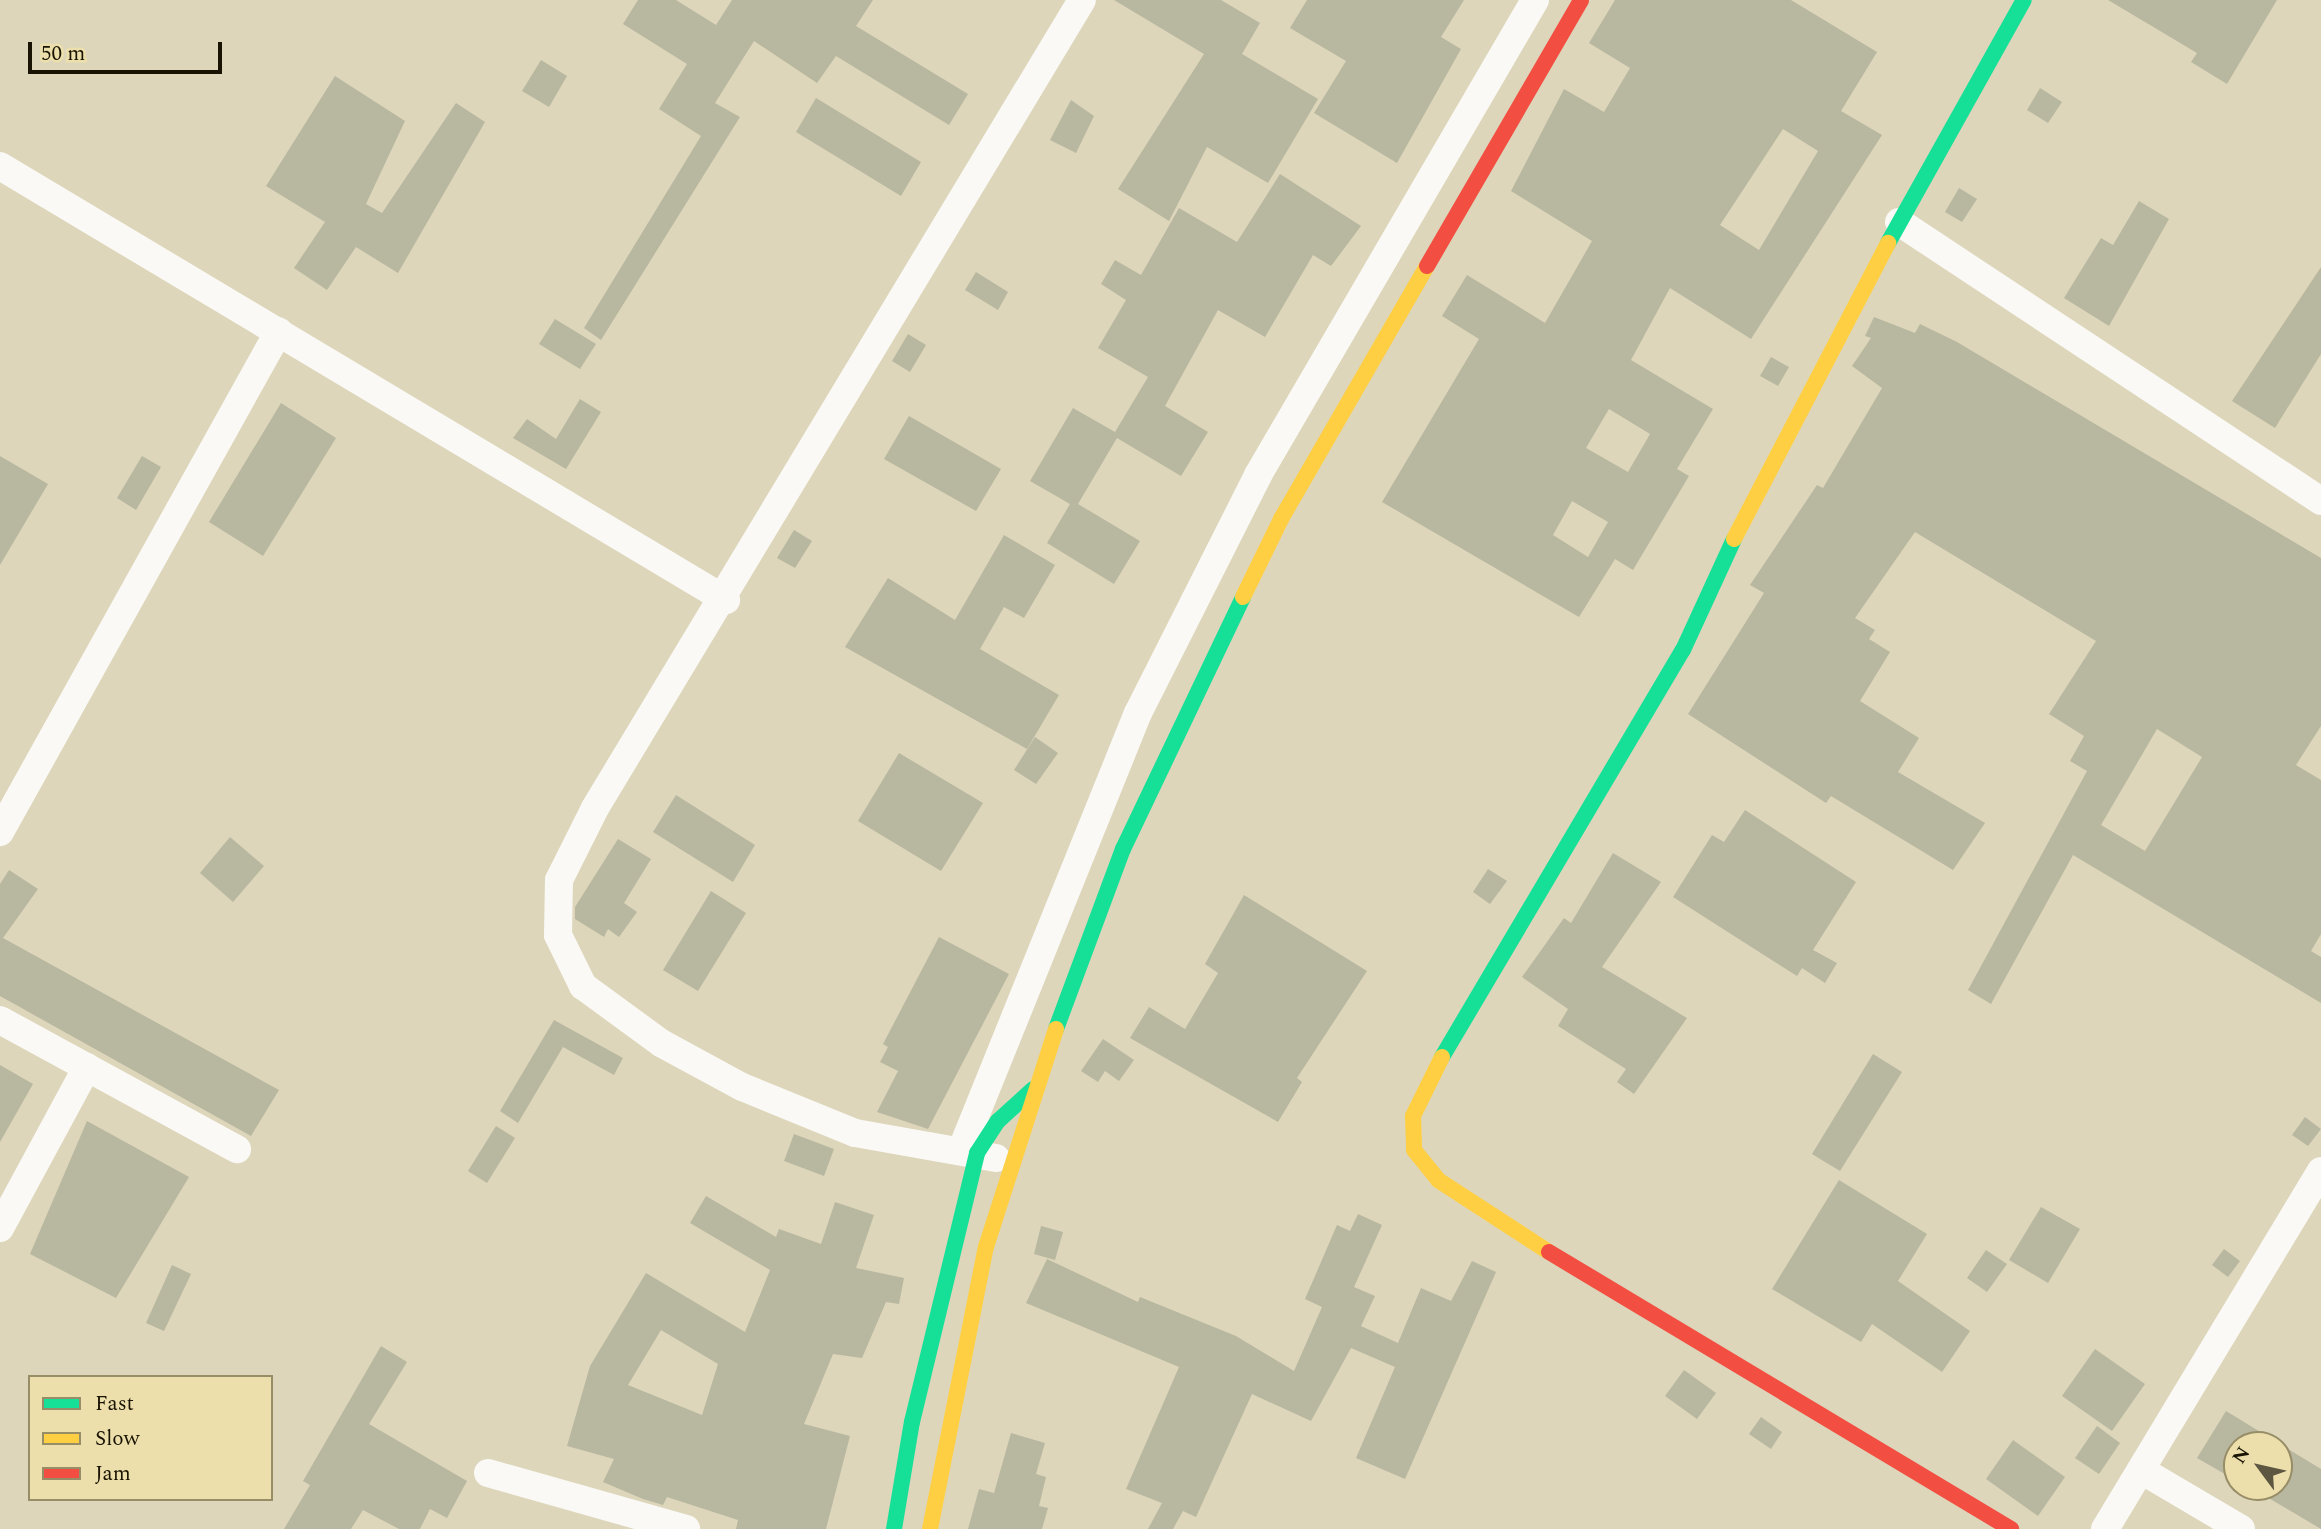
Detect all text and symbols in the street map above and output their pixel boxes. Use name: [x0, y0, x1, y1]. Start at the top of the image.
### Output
scale bar: [32, 28, 226, 72]
text: 50 m: [41, 38, 85, 70]
legend: [28, 1375, 273, 1501]
text: Fast: [95, 1388, 134, 1420]
text: Slow: [95, 1423, 139, 1455]
north arrow: [2223, 1431, 2293, 1501]
text: N: [2225, 1441, 2258, 1470]
text: Jam: [95, 1458, 131, 1490]

